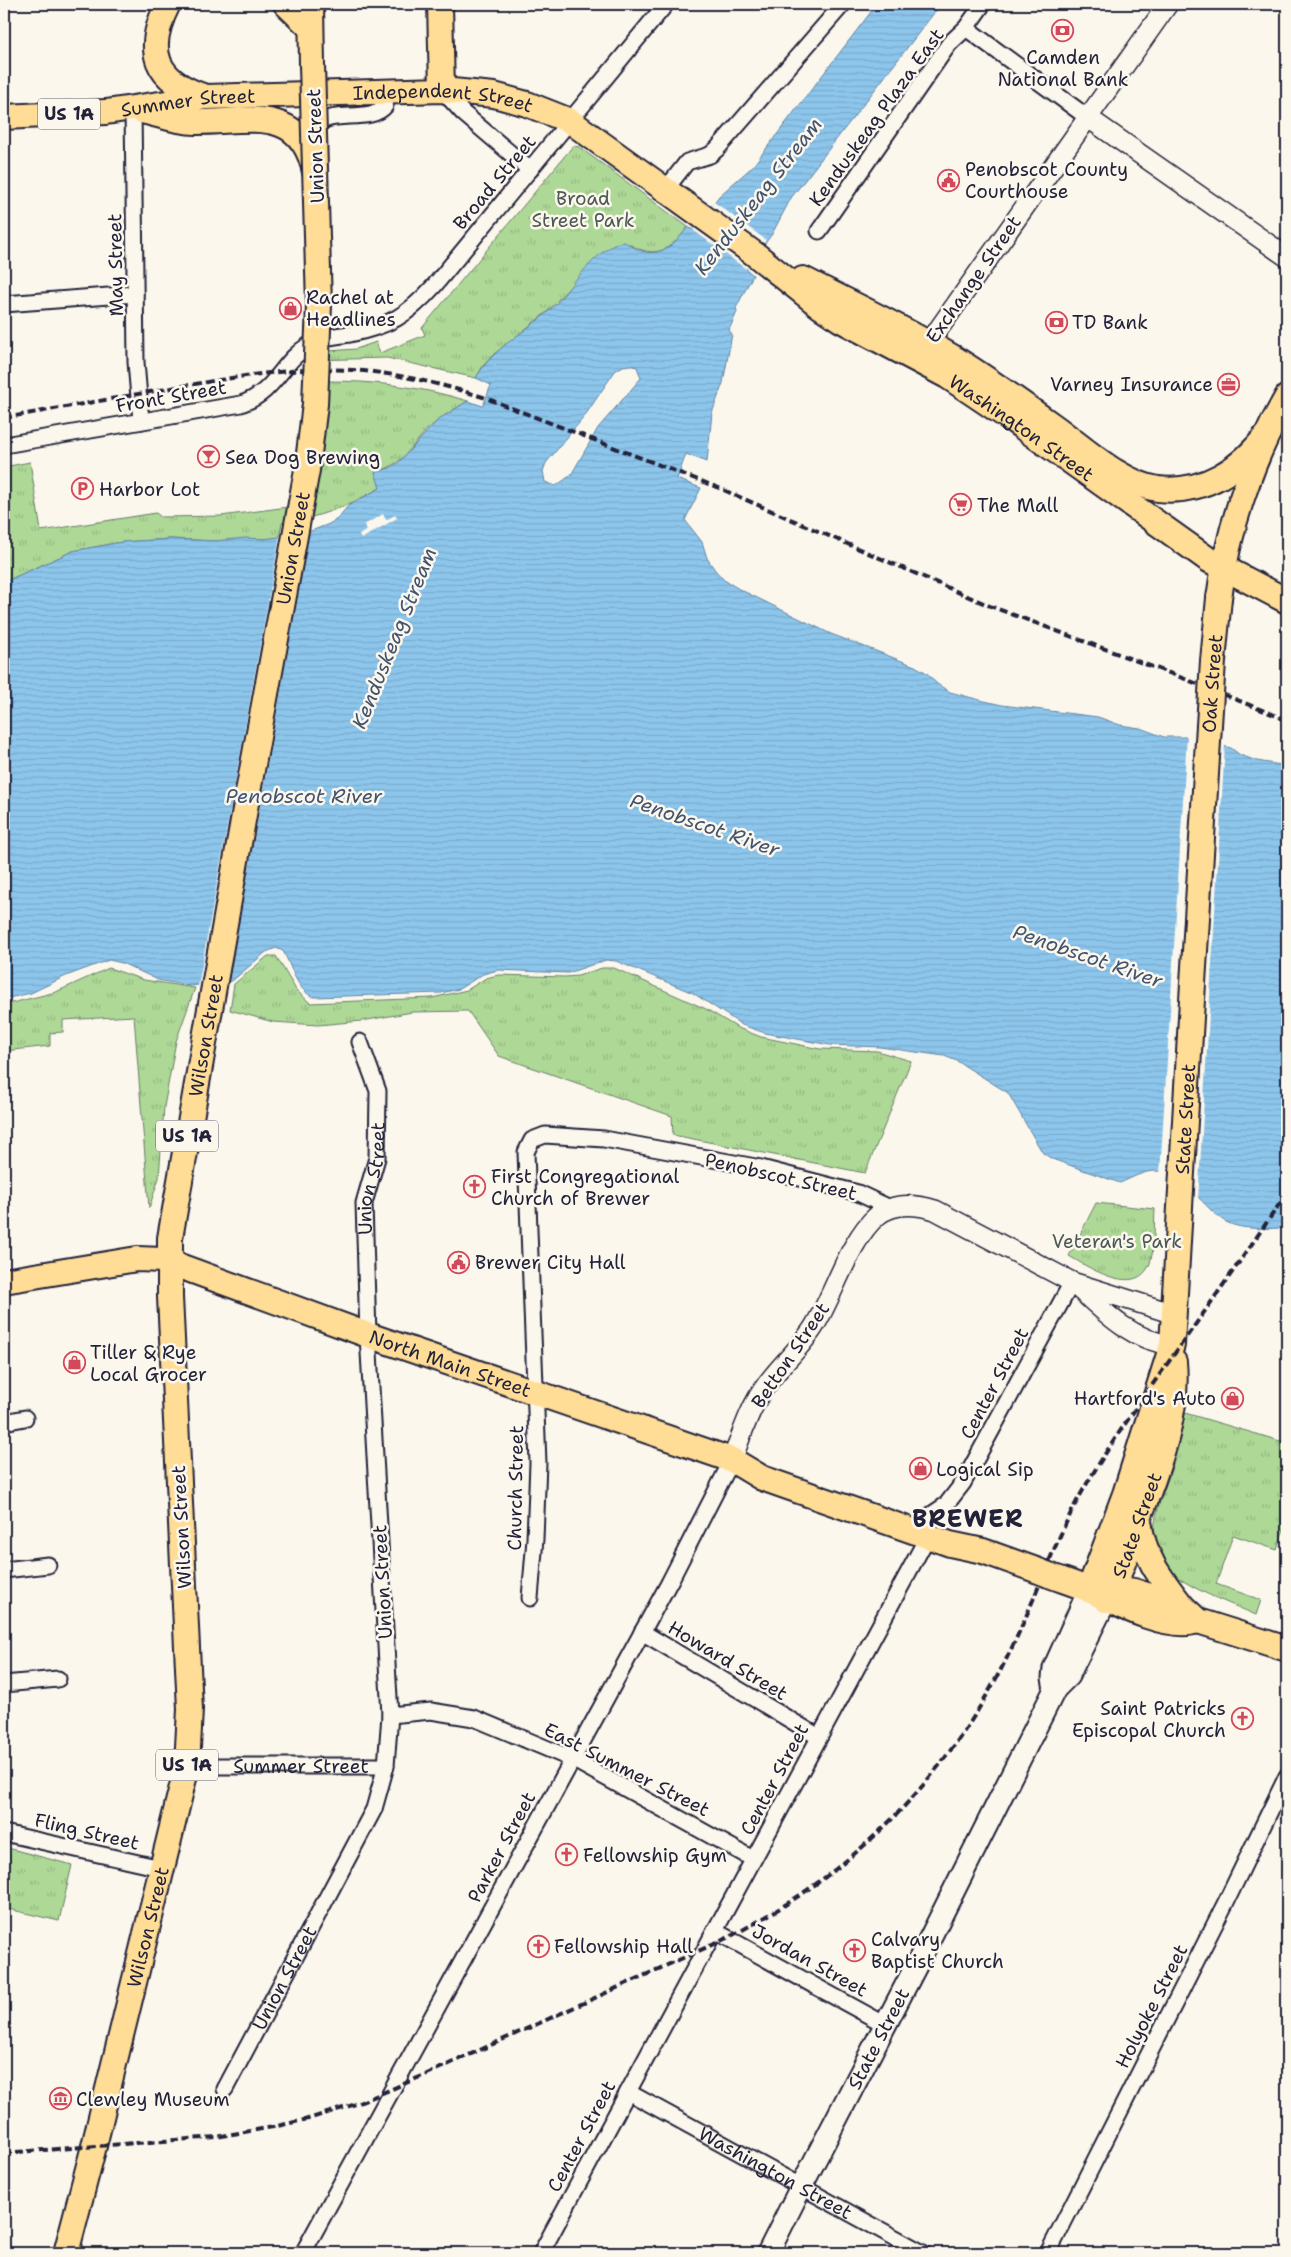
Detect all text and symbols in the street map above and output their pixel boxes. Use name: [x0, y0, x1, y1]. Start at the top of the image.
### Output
bank icon: Camden National Bank: [1051, 19, 1075, 43]
street label: Kenduskeag Plaza East: [803, 23, 949, 211]
place label: Camden National Bank: [997, 45, 1129, 92]
street label: Independent Street: [352, 78, 537, 118]
street label: Summer Street: [119, 84, 256, 123]
street label: Union Street: [301, 88, 330, 204]
road number: US 1A: [38, 98, 100, 130]
water label: Kenduskeag Stream: [688, 112, 828, 280]
street label: Broad Street: [447, 130, 541, 235]
place label: Penobscot County Courthouse: [965, 157, 1128, 204]
public building icon: Penobscot County Courthouse: [937, 168, 961, 192]
park label: Broad Street Park: [531, 186, 635, 233]
street label: Exchange Street: [920, 211, 1027, 348]
street label: May Street: [102, 213, 129, 317]
place label: Rachel at Headlines: [306, 285, 396, 332]
shop icon: Rachel at Headlines: [278, 296, 302, 320]
bank icon: TD Bank: [1044, 310, 1068, 334]
place label: TD Bank: [1072, 310, 1148, 335]
street label: Washington Street: [944, 369, 1099, 487]
place label: Varney Insurance: [1050, 372, 1213, 397]
office icon: Varney Insurance: [1217, 372, 1241, 396]
street label: Front Street: [114, 375, 228, 418]
bar icon: Sea Dog Brewing: [197, 445, 221, 469]
place label: Sea Dog Brewing: [225, 445, 380, 470]
parking icon: Harbor Lot: [71, 477, 95, 501]
place label: Harbor Lot: [99, 477, 200, 502]
street label: Union Street: [271, 490, 316, 607]
supermarket icon: The Mall: [949, 493, 973, 517]
place label: The Mall: [977, 493, 1058, 518]
water label: Kenduskeag Stream: [346, 544, 442, 732]
street label: Oak Street: [1197, 633, 1228, 734]
water label: Penobscot River: [226, 783, 383, 809]
water label: Penobscot River: [627, 787, 784, 863]
water label: Penobscot River: [1010, 918, 1167, 994]
street label: Wilson Street: [183, 972, 229, 1099]
street label: State Street: [1170, 1063, 1201, 1175]
road number: US 1A: [156, 1120, 218, 1152]
street label: Union Street: [352, 1122, 391, 1235]
street label: Penobscot Street: [703, 1147, 859, 1206]
place label: First Congregational Church of Brewer: [491, 1164, 679, 1211]
church icon: First Congregational Church of Brewer: [463, 1175, 487, 1199]
park label: Veteran's Park: [1052, 1229, 1182, 1254]
public building icon: Brewer City Hall: [447, 1250, 471, 1274]
place label: Brewer City Hall: [475, 1250, 626, 1275]
street label: Betton Street: [746, 1297, 835, 1413]
street label: Center Street: [955, 1323, 1034, 1443]
street label: North Main Street: [366, 1324, 534, 1403]
place label: Tiller & Rye Local Grocer: [90, 1340, 207, 1387]
shop icon: Tiller & Rye Local Grocer: [62, 1351, 86, 1375]
place label: Hartford's Auto: [1074, 1386, 1216, 1411]
shop icon: Hartford's Auto: [1220, 1386, 1244, 1410]
street label: Church Street: [502, 1425, 529, 1551]
shop icon: Logical Sip: [908, 1457, 932, 1481]
place label: Logical Sip: [936, 1457, 1034, 1482]
street label: Wilson Street: [166, 1465, 197, 1589]
street label: State Street: [1106, 1469, 1168, 1582]
district label: BREWER: [912, 1503, 1024, 1535]
street label: Union Street: [367, 1524, 398, 1640]
street label: Howard Street: [663, 1615, 792, 1706]
place label: Saint Patricks Episcopal Church: [1072, 1696, 1226, 1743]
church icon: Saint Patricks Episcopal Church: [1230, 1707, 1254, 1731]
street label: East Summer Street: [540, 1717, 714, 1822]
street label: Center Street: [735, 1719, 814, 1839]
road number: US 1A: [156, 1750, 218, 1780]
street label: Summer Street: [233, 1754, 369, 1779]
street label: Parker Street: [462, 1788, 541, 1907]
street label: Fling Street: [32, 1807, 142, 1856]
church icon: Fellowship Gym: [555, 1843, 579, 1867]
place label: Fellowship Gym: [583, 1843, 727, 1868]
street label: Wilson Street: [121, 1864, 175, 1990]
street label: Jordan Street: [747, 1918, 872, 2003]
street label: Union Street: [247, 1922, 323, 2034]
place label: Calvary Baptist Church: [871, 1927, 1004, 1974]
church icon: Fellowship Hall: [526, 1934, 550, 1958]
place label: Fellowship Hall: [554, 1934, 693, 1959]
church icon: Calvary Baptist Church: [843, 1938, 867, 1962]
street label: Holyoke Street: [1109, 1940, 1193, 2072]
street label: State Street: [842, 1984, 915, 2094]
street label: Center Street: [542, 2076, 621, 2196]
museum icon: Clewley Museum: [48, 2087, 72, 2111]
place label: Clewley Museum: [76, 2087, 230, 2112]
street label: Washington Street: [694, 2121, 856, 2225]

